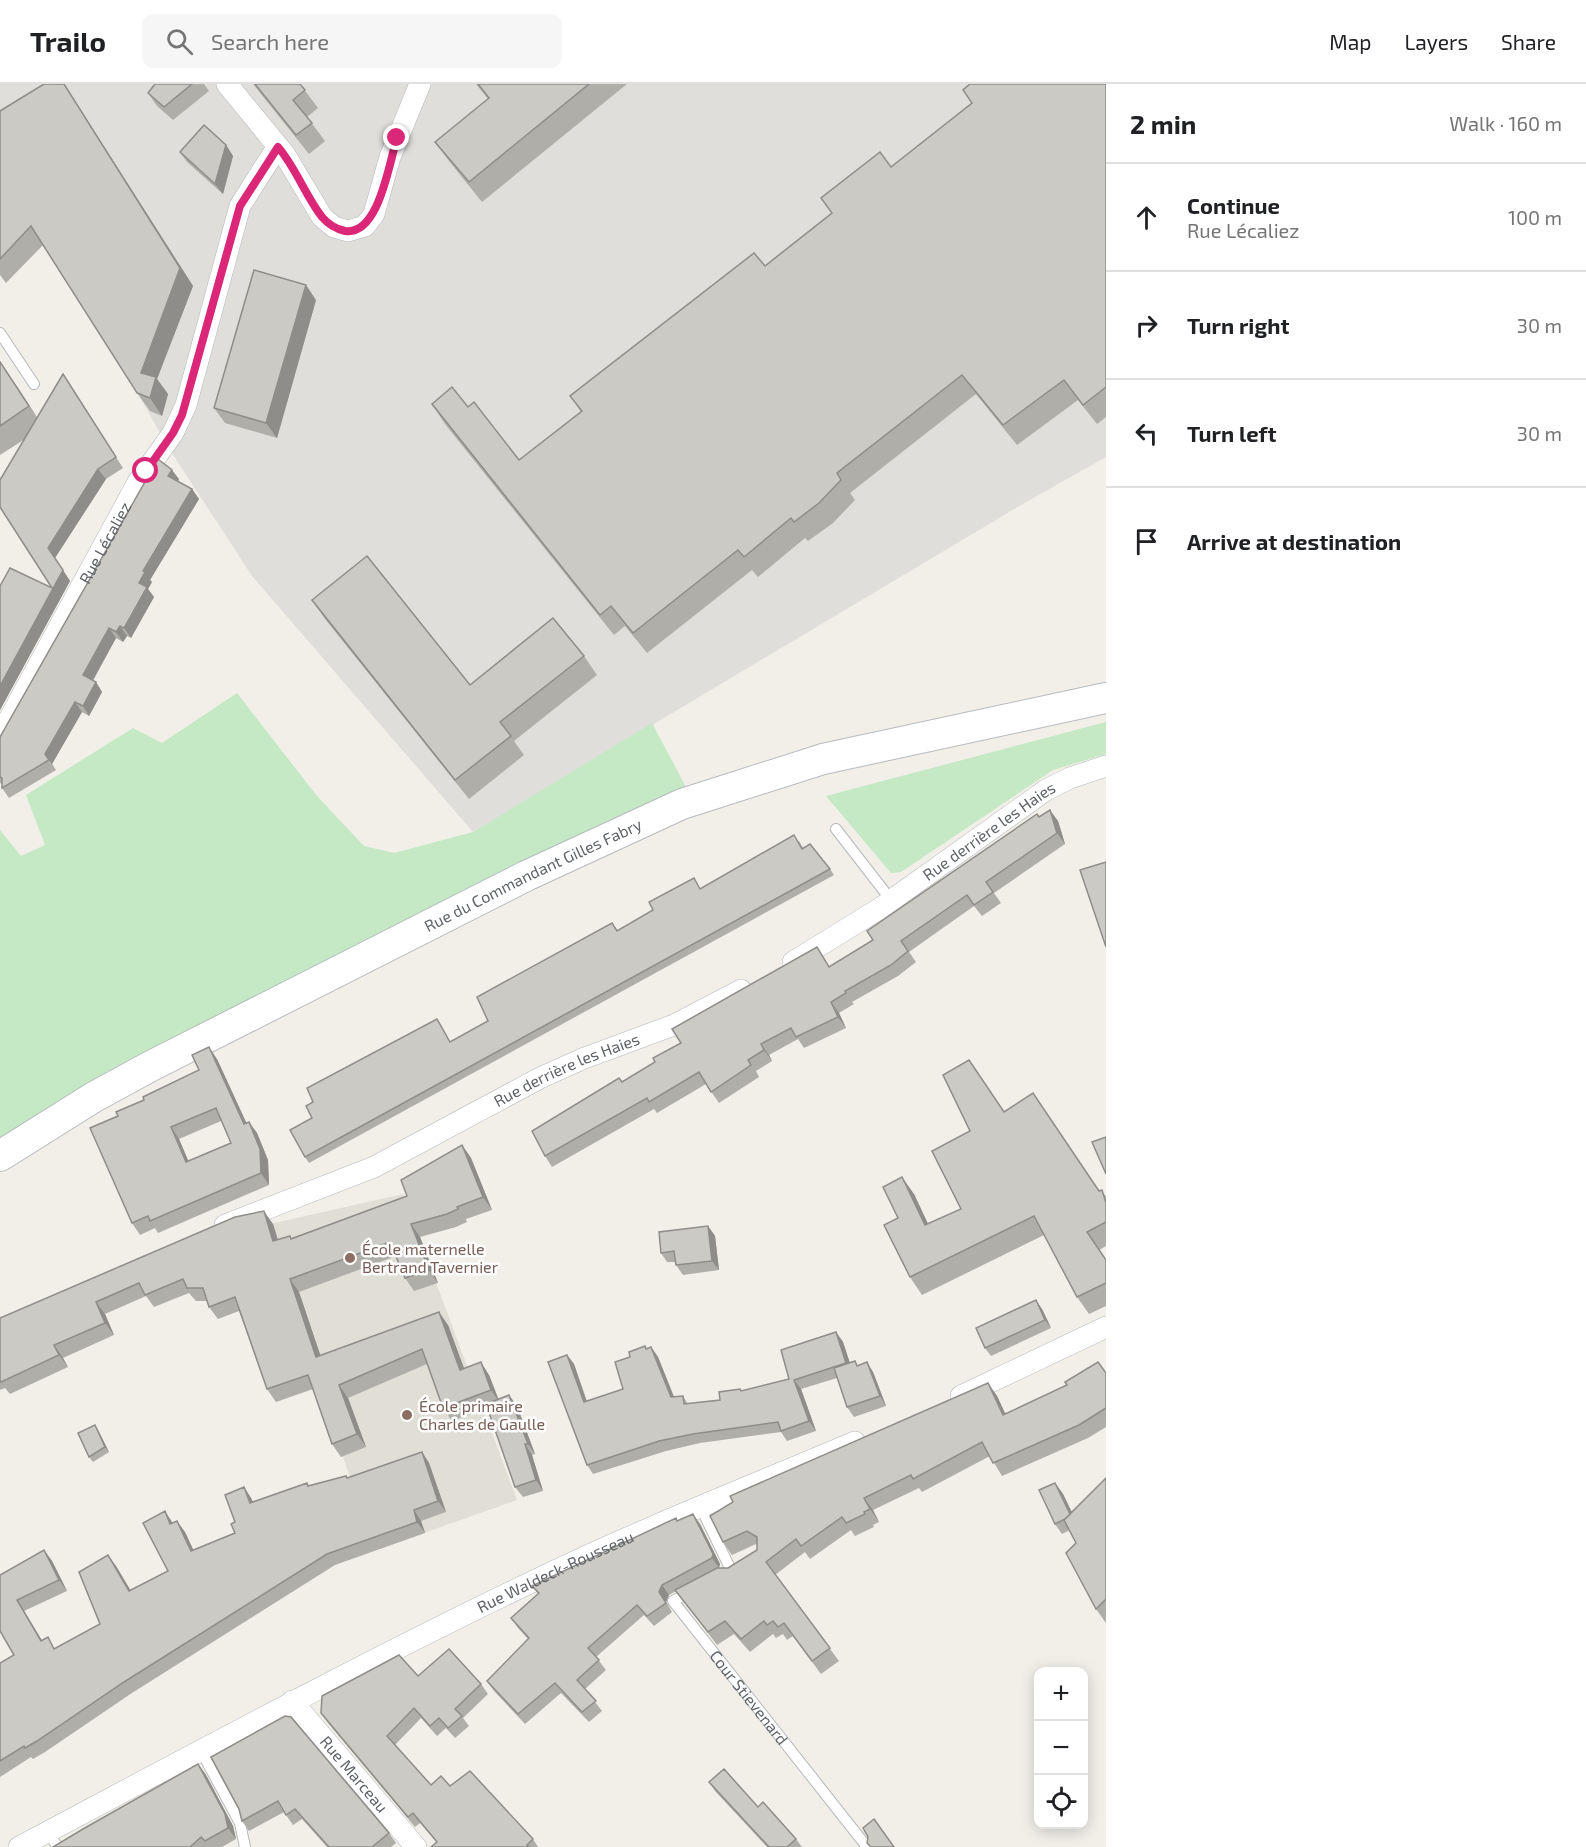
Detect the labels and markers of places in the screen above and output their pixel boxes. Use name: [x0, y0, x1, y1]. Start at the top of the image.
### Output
place label: École maternelle Bertrand Tavernier: [362, 1239, 499, 1276]
marker: École maternelle Bertrand Tavernier: [343, 1251, 357, 1265]
place label: École primaire Charles de Gaulle: [419, 1396, 545, 1433]
marker: École primaire Charles de Gaulle: [400, 1408, 414, 1422]

